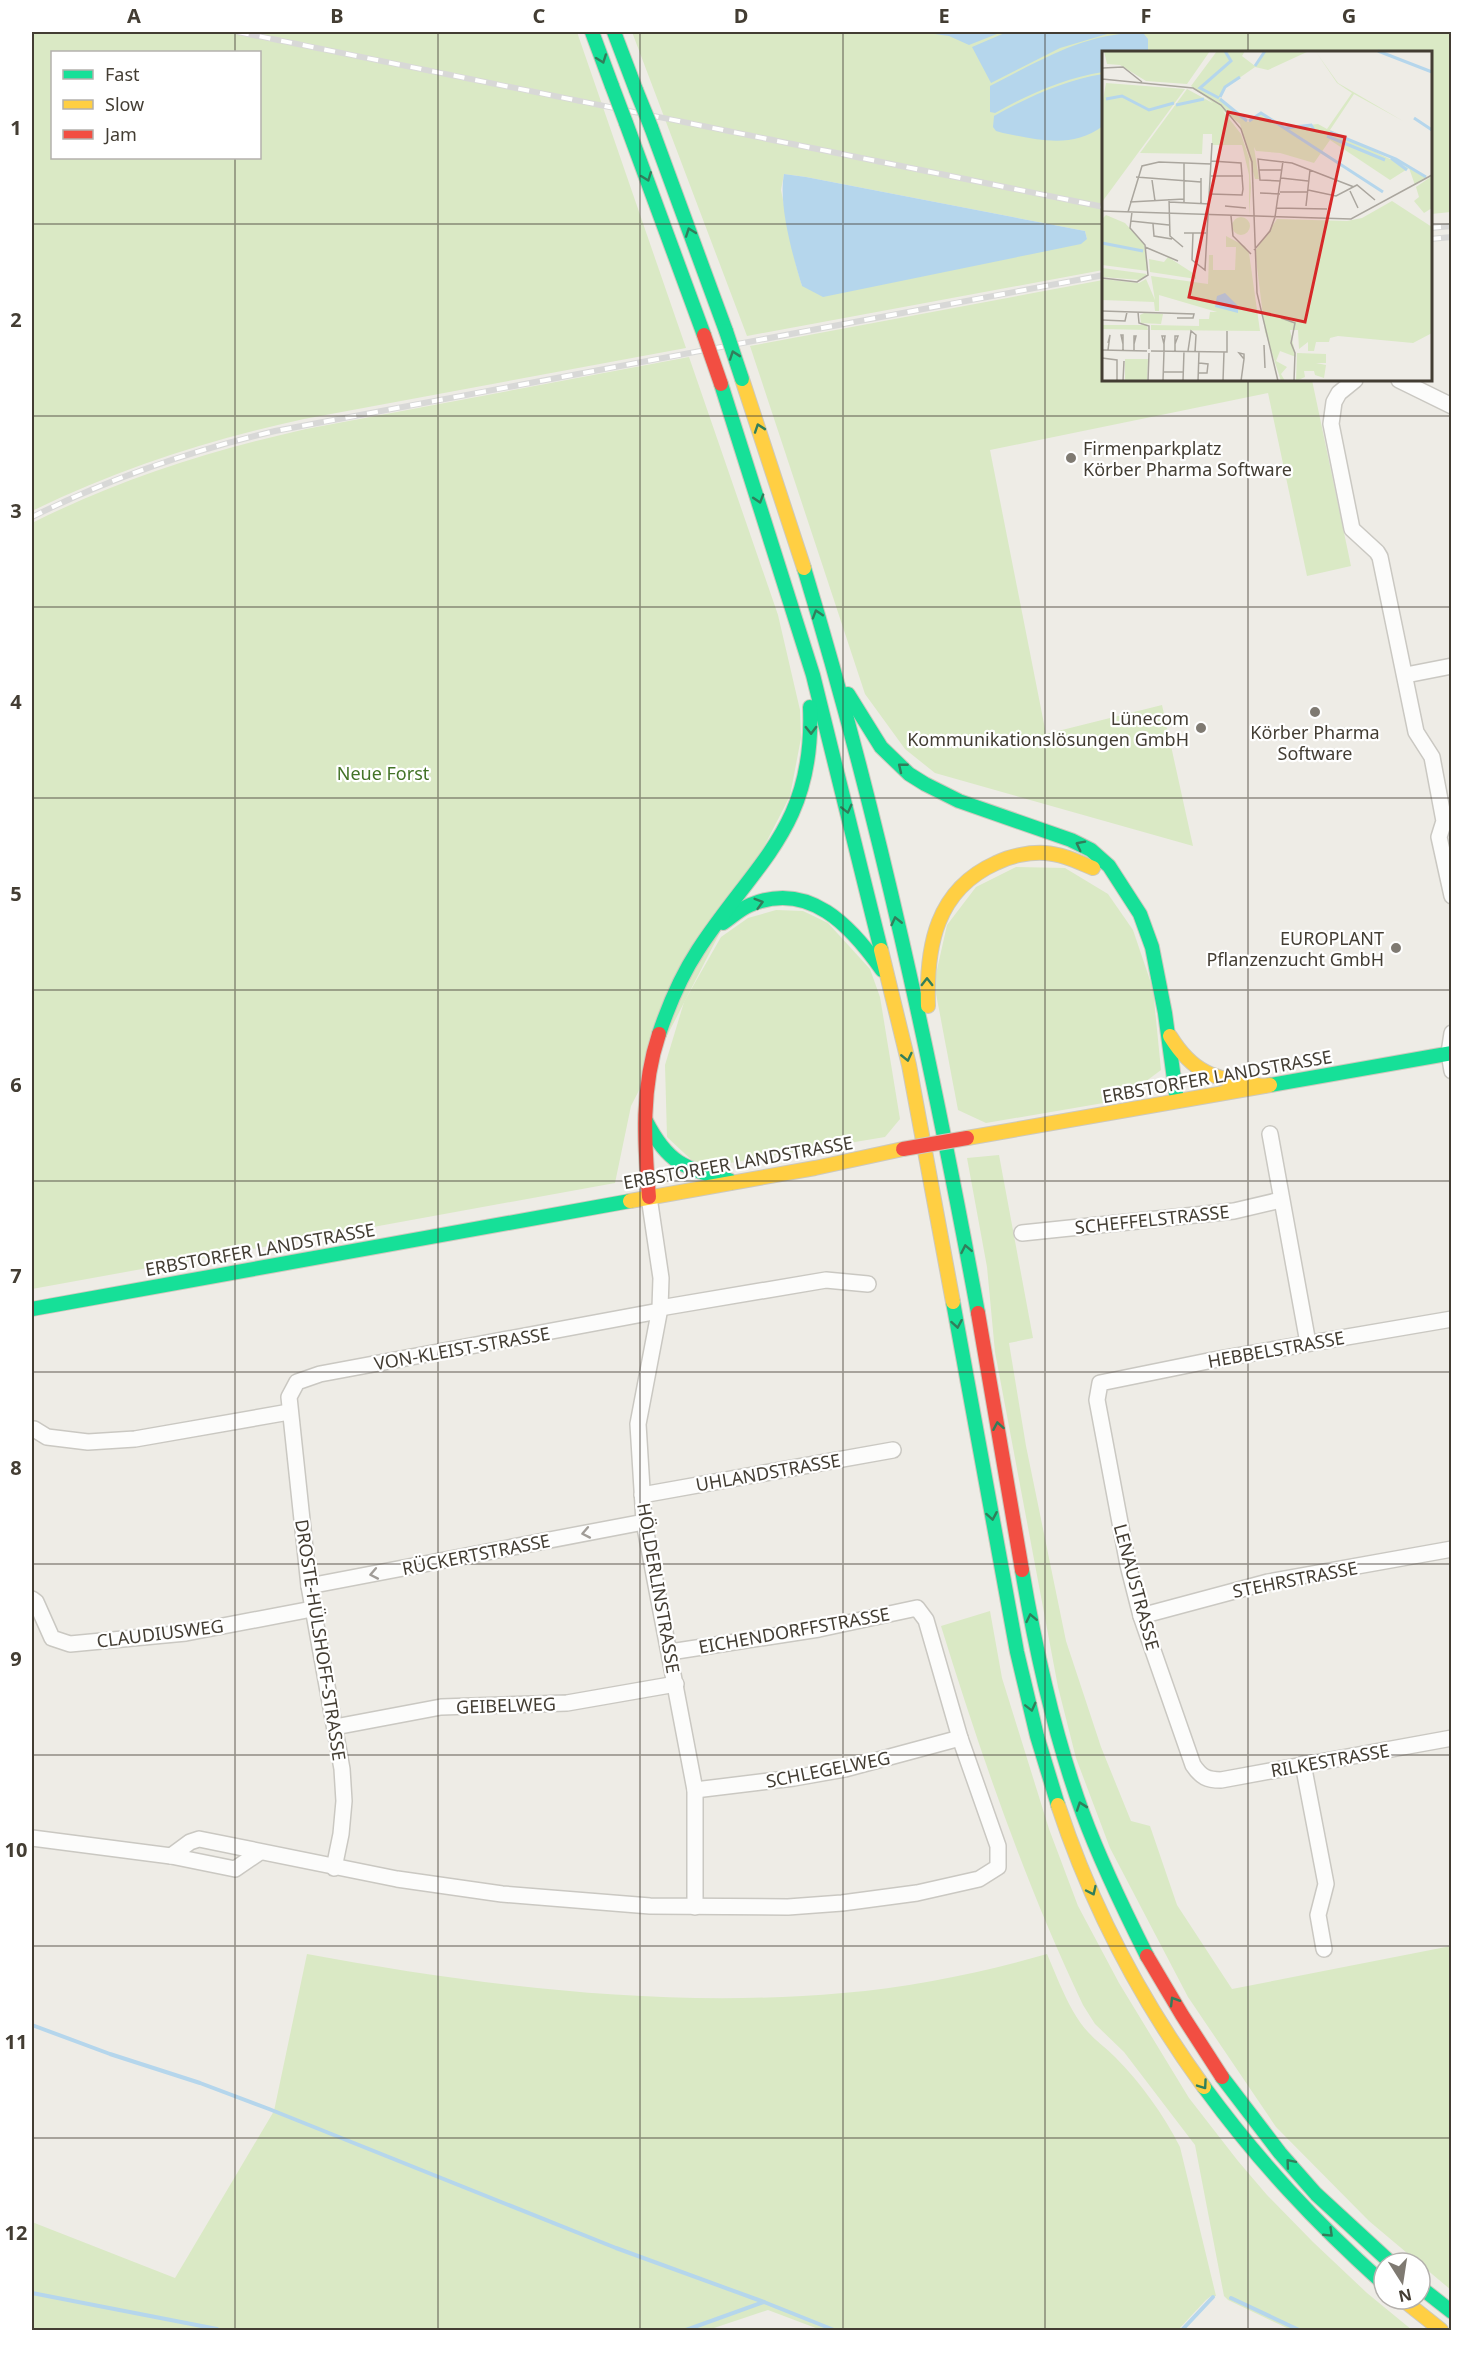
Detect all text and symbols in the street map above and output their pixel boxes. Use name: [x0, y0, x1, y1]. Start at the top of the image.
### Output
text: A: [127, 2, 141, 29]
text: B: [330, 2, 344, 29]
text: C: [533, 2, 546, 29]
text: D: [734, 2, 748, 29]
text: E: [938, 2, 950, 29]
text: F: [1141, 2, 1151, 29]
text: G: [1342, 2, 1356, 29]
legend: [51, 51, 261, 159]
inset map: [1102, 51, 1432, 381]
one-way arrow: [595, 53, 608, 63]
text: Fast: [105, 62, 140, 86]
text: Slow: [105, 92, 144, 116]
text: 1: [10, 114, 22, 141]
text: Jam: [103, 122, 137, 146]
one-way arrow: [640, 171, 652, 182]
one-way arrow: [685, 227, 698, 238]
text: 2: [10, 306, 22, 333]
one-way arrow: [728, 350, 741, 361]
one-way arrow: [754, 423, 766, 434]
place label: Firmenparkplatz Körber Pharma Software: [1083, 436, 1292, 481]
marker: Firmenparkplatz Körber Pharma Software: [1064, 451, 1078, 465]
one-way arrow: [752, 493, 764, 504]
text: 3: [10, 497, 22, 524]
one-way arrow: [812, 609, 824, 620]
text: 4: [10, 688, 22, 715]
marker: Körber Pharma Software: [1308, 705, 1322, 719]
place label: Lünecom Kommunikationslösungen GmbH: [907, 706, 1189, 751]
place label: Körber Pharma Software: [1250, 720, 1380, 765]
marker: Lünecom Kommunikationslösungen GmbH: [1194, 721, 1208, 735]
one-way arrow: [804, 725, 817, 734]
park label: Neue Forst: [337, 761, 430, 785]
one-way arrow: [898, 764, 909, 775]
one-way arrow: [839, 803, 852, 813]
one-way arrow: [1075, 841, 1086, 852]
text: 5: [10, 880, 22, 907]
one-way arrow: [753, 898, 764, 910]
one-way arrow: [891, 916, 904, 926]
place label: EUROPLANT Pflanzenzucht GmbH: [1206, 926, 1384, 971]
marker: EUROPLANT Pflanzenzucht GmbH: [1389, 941, 1403, 955]
one-way arrow: [921, 978, 933, 987]
street label: ERBSTORFER LANDSTRASSE: [1100, 1044, 1334, 1108]
one-way arrow: [900, 1052, 913, 1062]
text: 6: [10, 1071, 22, 1098]
street label: ERBSTORFER LANDSTRASSE: [621, 1130, 855, 1194]
street label: SCHEFFELSTRASSE: [1074, 1199, 1230, 1239]
street label: ERBSTORFER LANDSTRASSE: [143, 1217, 377, 1281]
one-way arrow: [960, 1244, 973, 1254]
text: 7: [10, 1262, 22, 1289]
one-way arrow: [951, 1319, 963, 1328]
street label: VON-KLEIST-STRASSE: [372, 1321, 552, 1375]
street label: HEBBELSTRASSE: [1206, 1325, 1346, 1373]
one-way arrow: [992, 1421, 1005, 1431]
street label: UHLANDSTRASSE: [694, 1447, 842, 1497]
text: 8: [10, 1454, 22, 1481]
street label: HÖLDERLINSTRASSE: [632, 1501, 686, 1675]
one-way arrow: [985, 1510, 998, 1520]
street label: DROSTE-HÜLSHOFF-STRASSE: [290, 1518, 352, 1762]
street label: LENAUSTRASSE: [1109, 1521, 1165, 1653]
one-way arrow: [582, 1526, 592, 1539]
street label: RÜCKERTSTRASSE: [400, 1528, 552, 1580]
street label: STEHRSTRASSE: [1230, 1555, 1360, 1603]
one-way arrow: [370, 1567, 380, 1580]
street label: EICHENDORFFSTRASSE: [696, 1601, 892, 1659]
street label: CLAUDIUSWEG: [95, 1613, 225, 1653]
one-way arrow: [1025, 1613, 1038, 1623]
text: 9: [10, 1645, 22, 1672]
street label: GEIBELWEG: [456, 1691, 556, 1719]
one-way arrow: [1024, 1701, 1037, 1711]
street label: RILKESTRASSE: [1269, 1738, 1391, 1782]
street label: SCHLEGELWEG: [764, 1745, 892, 1793]
one-way arrow: [1075, 1801, 1088, 1812]
text: 10: [5, 1836, 27, 1863]
one-way arrow: [1084, 1885, 1096, 1896]
one-way arrow: [1170, 1997, 1182, 2007]
text: 11: [5, 2028, 27, 2055]
one-way arrow: [1196, 2078, 1207, 2089]
one-way arrow: [1286, 2159, 1297, 2170]
text: 12: [5, 2219, 27, 2246]
one-way arrow: [1322, 2226, 1332, 2237]
north arrow: [1372, 2251, 1432, 2311]
text: N: [1396, 2284, 1414, 2308]

